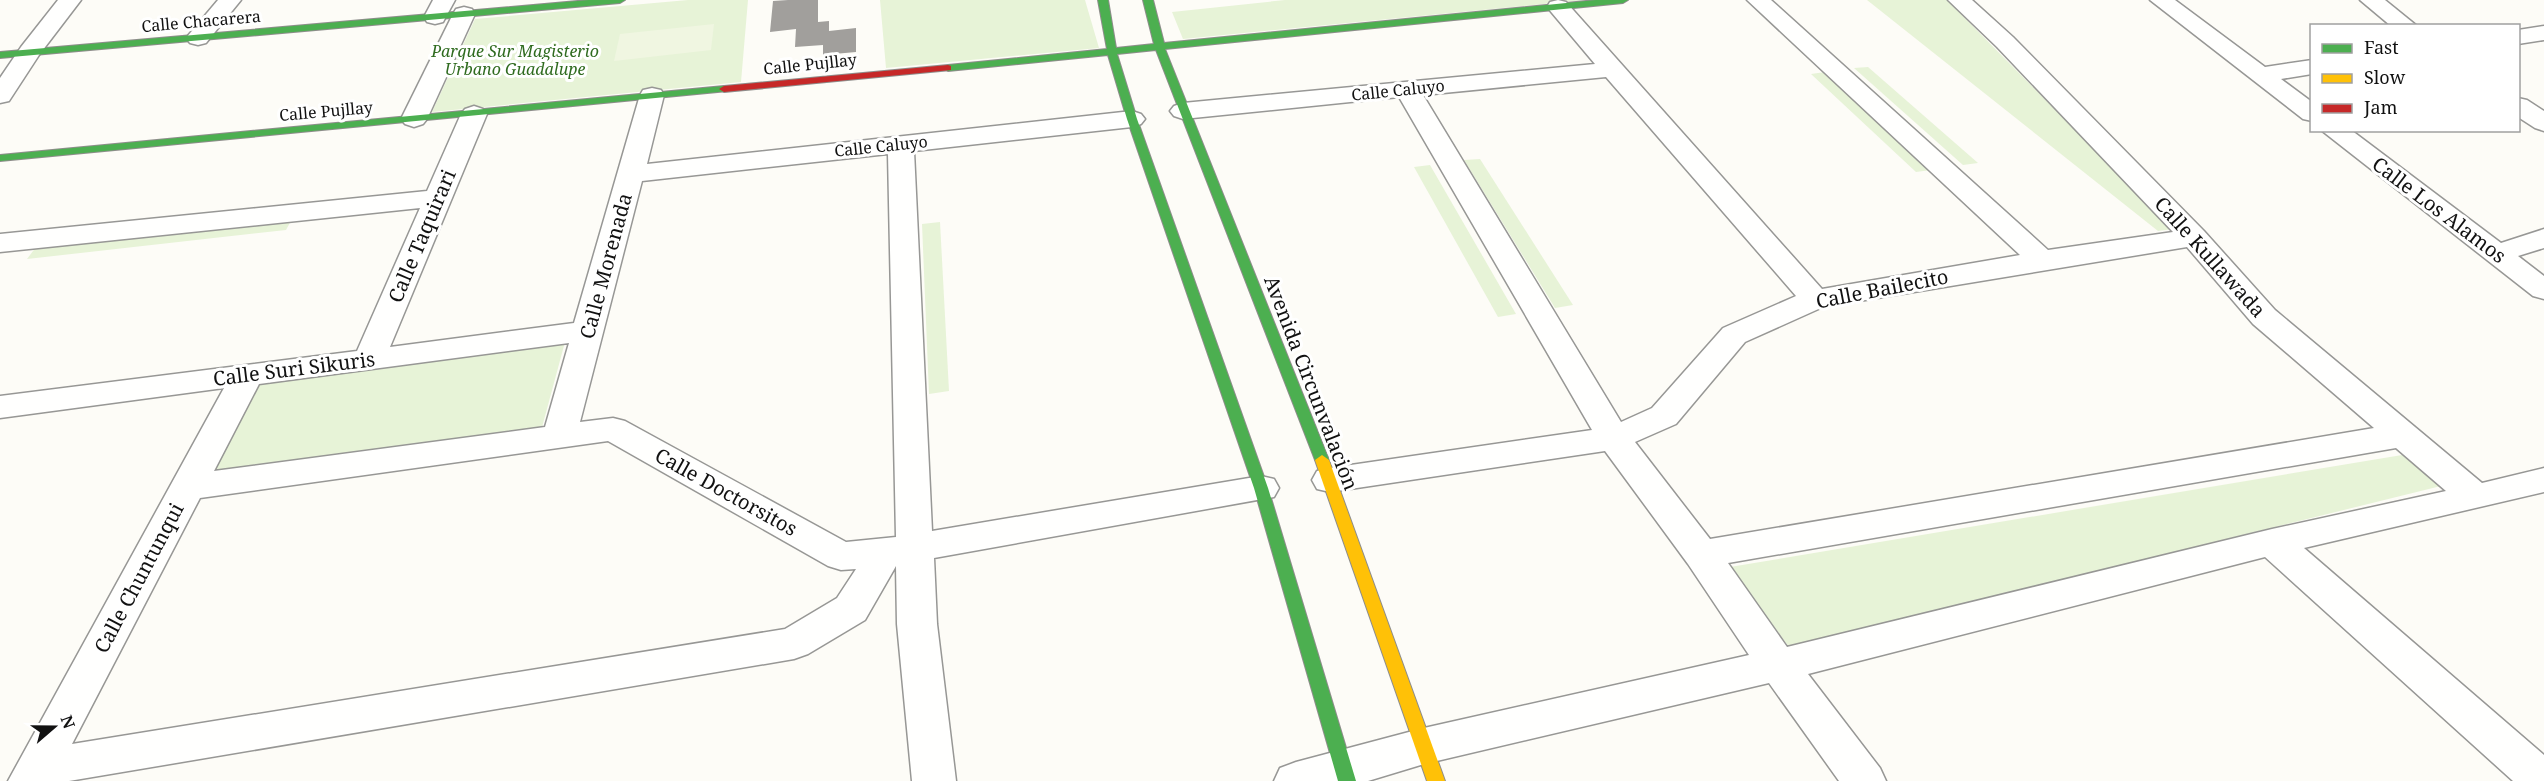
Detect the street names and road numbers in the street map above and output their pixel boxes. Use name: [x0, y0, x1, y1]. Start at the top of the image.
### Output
street label: Calle Chacarera: [140, 5, 262, 37]
street label: Calle Pujllay: [762, 48, 859, 80]
street label: Calle Caluyo: [1350, 74, 1446, 106]
street label: Calle Pujllay: [278, 96, 375, 126]
street label: Calle Caluyo: [833, 130, 929, 162]
street label: Calle Los Alamos: [2367, 150, 2512, 269]
street label: Calle Taquirari: [381, 165, 462, 307]
street label: Calle Morenada: [573, 190, 638, 342]
street label: Calle Kullawada: [2149, 190, 2272, 323]
street label: Calle Bailecito: [1813, 262, 1950, 315]
street label: Avenida Circunvalación: [1258, 272, 1365, 494]
street label: Calle Suri Sikuris: [211, 345, 376, 392]
street label: Calle Doctorsitos: [650, 441, 802, 542]
street label: Calle Chuntunqui: [88, 497, 190, 658]

